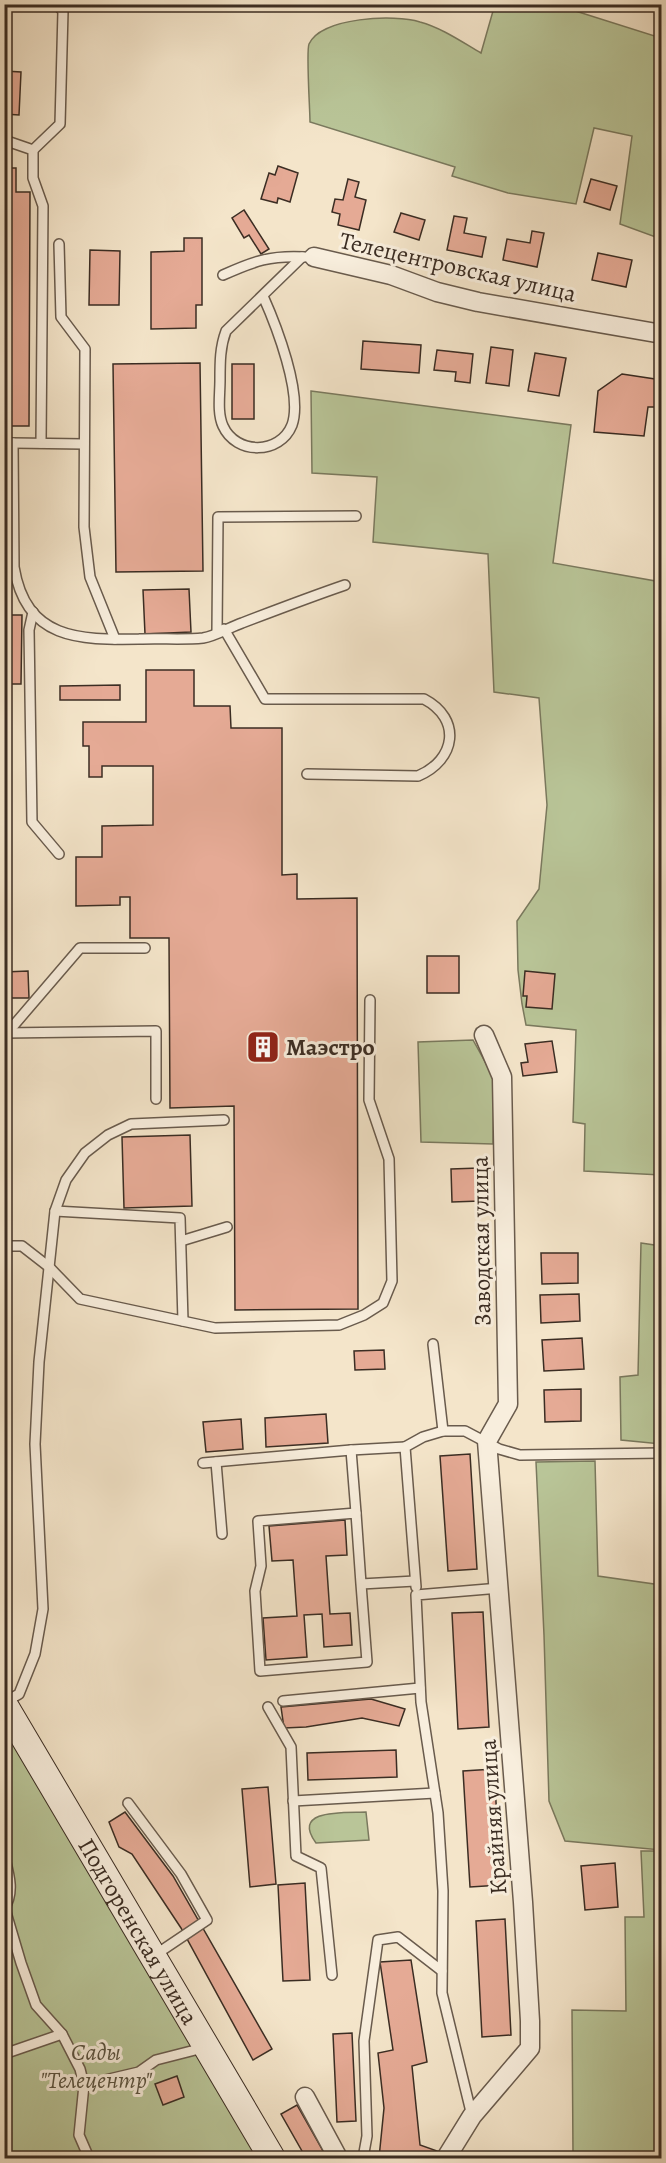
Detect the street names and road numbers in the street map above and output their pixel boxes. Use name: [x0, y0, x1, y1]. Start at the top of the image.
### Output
street label: Телецентровская улица: [337, 224, 579, 310]
street label: Заводская улица: [464, 1156, 498, 1326]
street label: Крайняя улица: [472, 1738, 514, 1896]
street label: Подгоренская улица: [71, 1832, 206, 2030]

